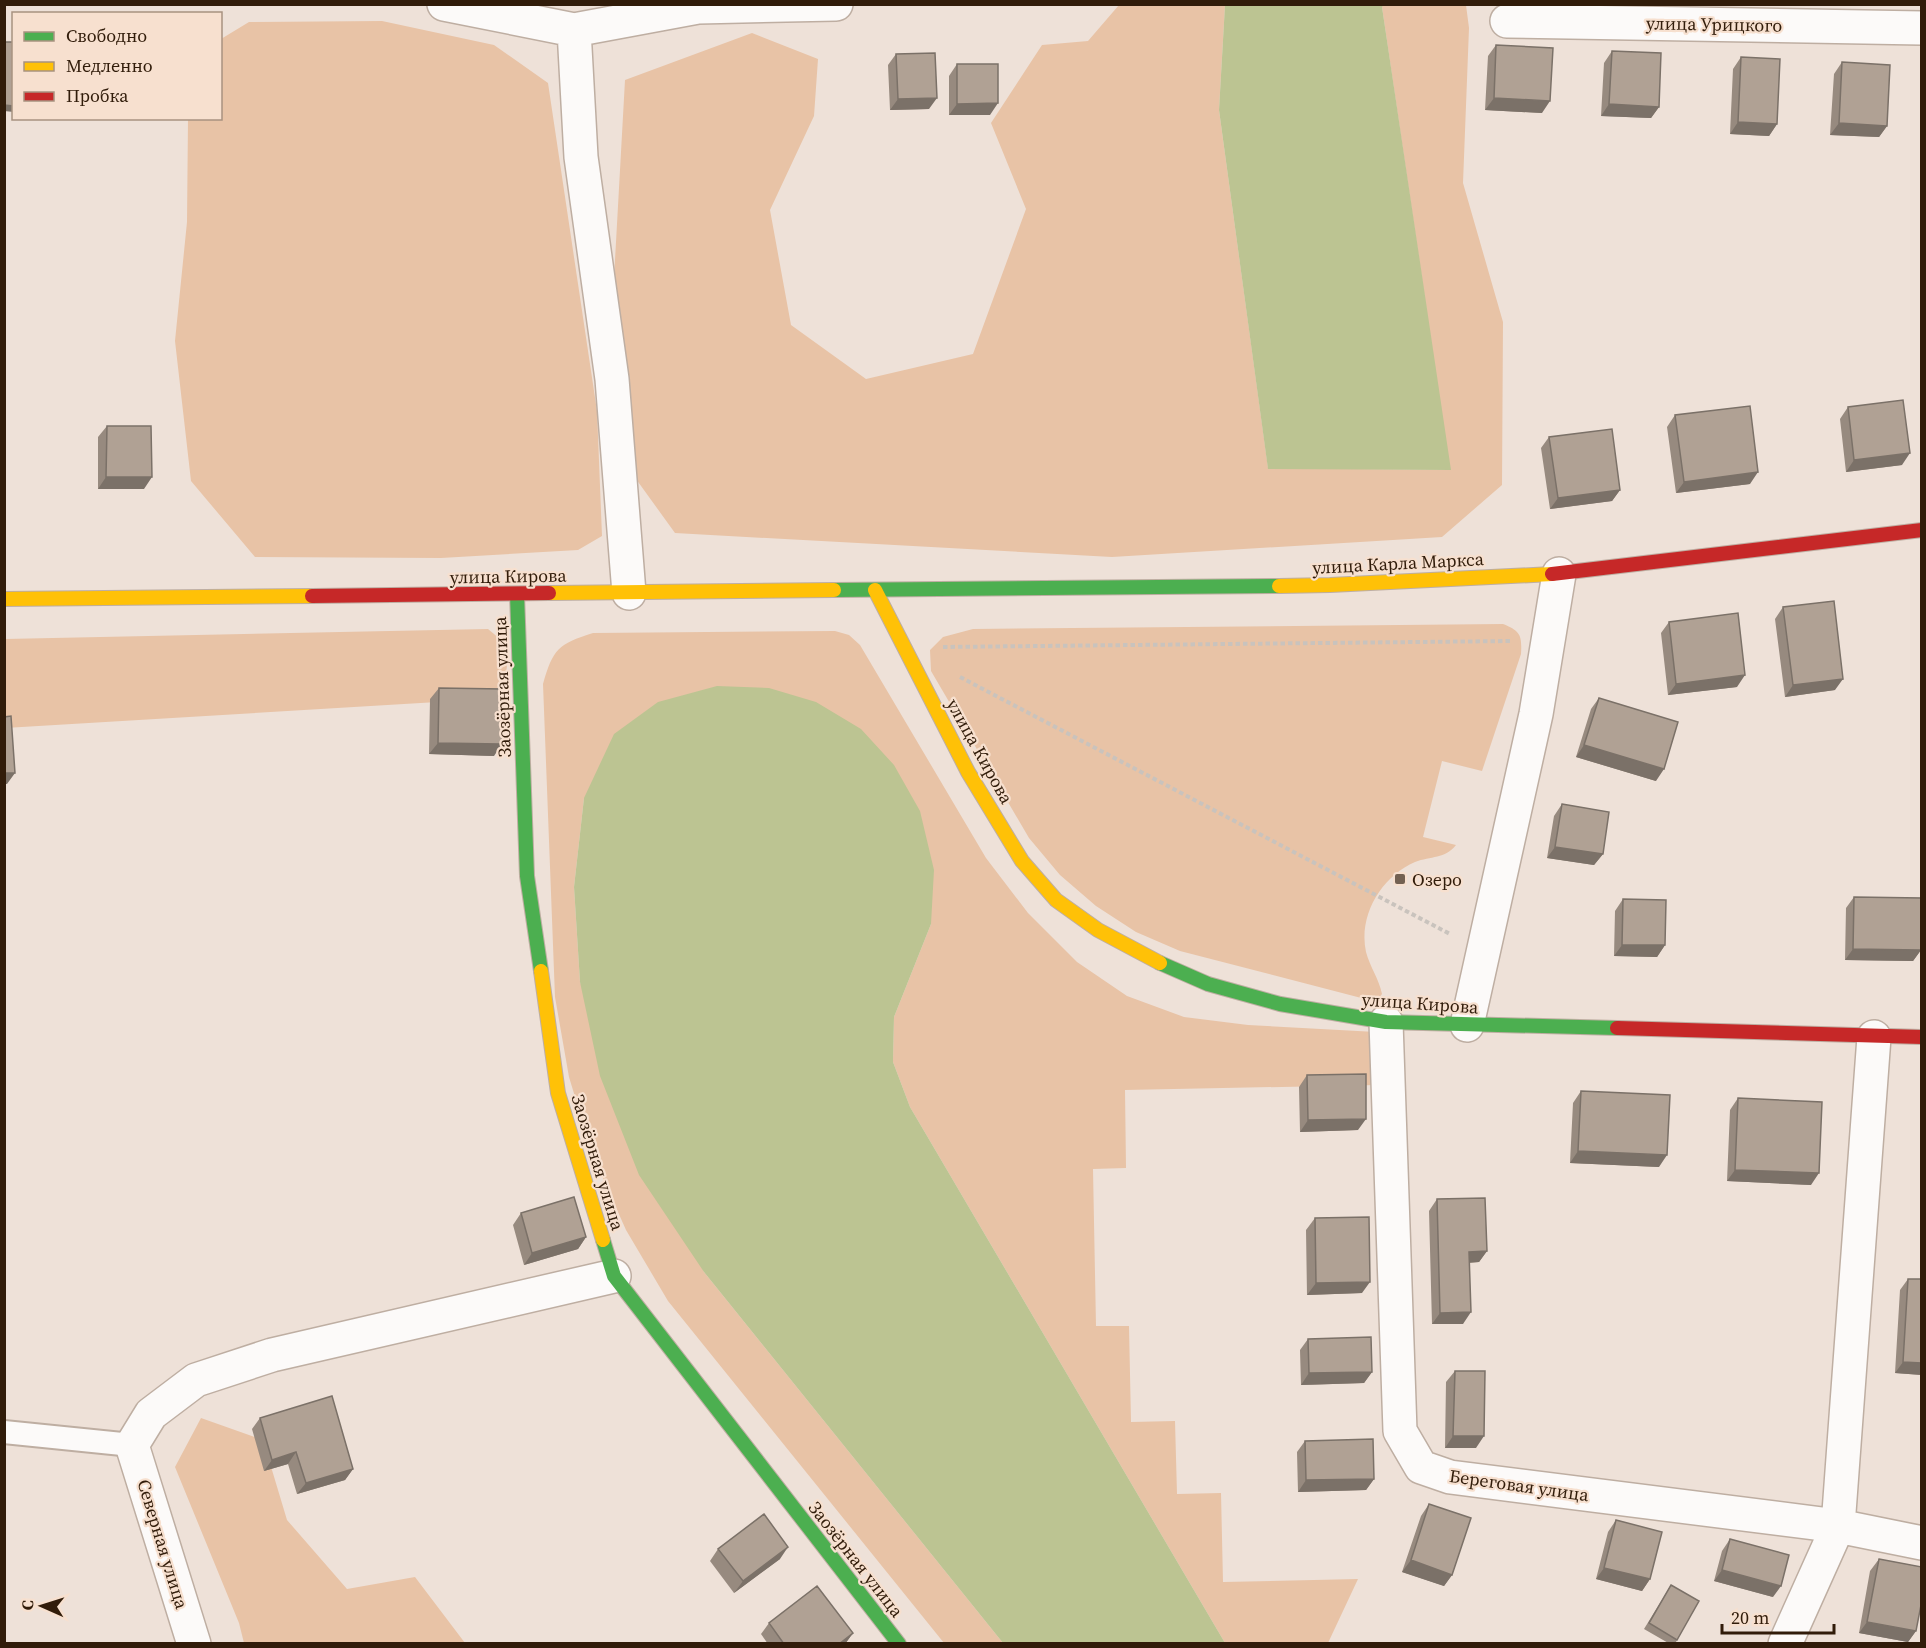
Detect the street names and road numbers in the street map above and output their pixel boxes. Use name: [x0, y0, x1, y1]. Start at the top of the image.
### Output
street label: улица Урицкого: [1646, 10, 1782, 38]
street label: улица Карла Маркса: [1311, 546, 1485, 580]
street label: улица Кирова: [449, 562, 567, 590]
street label: Заозёрная улица: [487, 615, 517, 758]
street label: улица Кирова: [941, 694, 1020, 809]
street label: улица Кирова: [1361, 986, 1480, 1020]
street label: Заозёрная улица: [565, 1091, 631, 1234]
street label: Береговая улица: [1448, 1463, 1591, 1507]
street label: Северная улица: [131, 1476, 195, 1613]
street label: Заозёрная улица: [803, 1496, 910, 1623]

